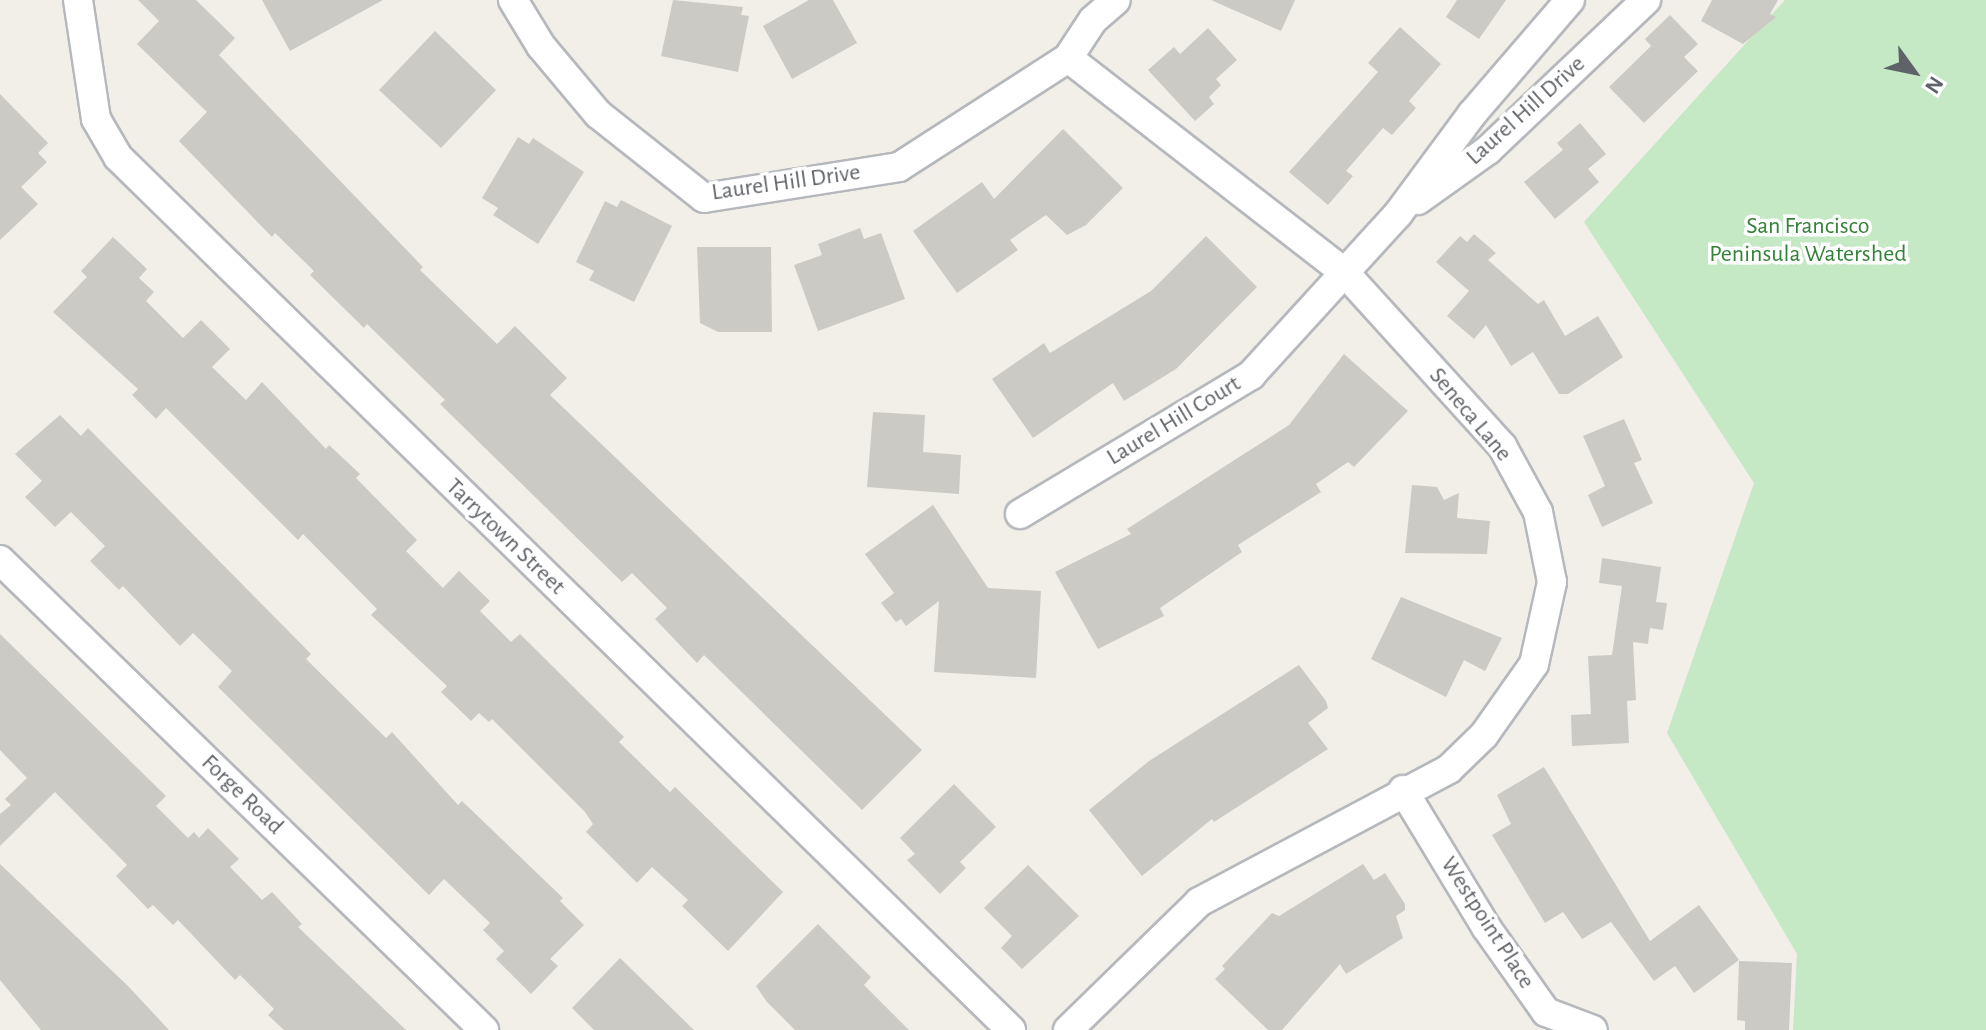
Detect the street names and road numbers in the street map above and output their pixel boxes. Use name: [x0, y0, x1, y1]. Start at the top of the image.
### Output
street label: Laurel Hill Drive: [1461, 50, 1591, 172]
street label: Laurel Hill Drive: [710, 158, 862, 208]
street label: Seneca Lane: [1422, 362, 1518, 468]
street label: Laurel Hill Court: [1102, 370, 1246, 472]
street label: Tarrytown Street: [439, 473, 571, 601]
street label: Forge Road: [195, 749, 289, 841]
street label: Westpoint Place: [1434, 852, 1540, 994]

